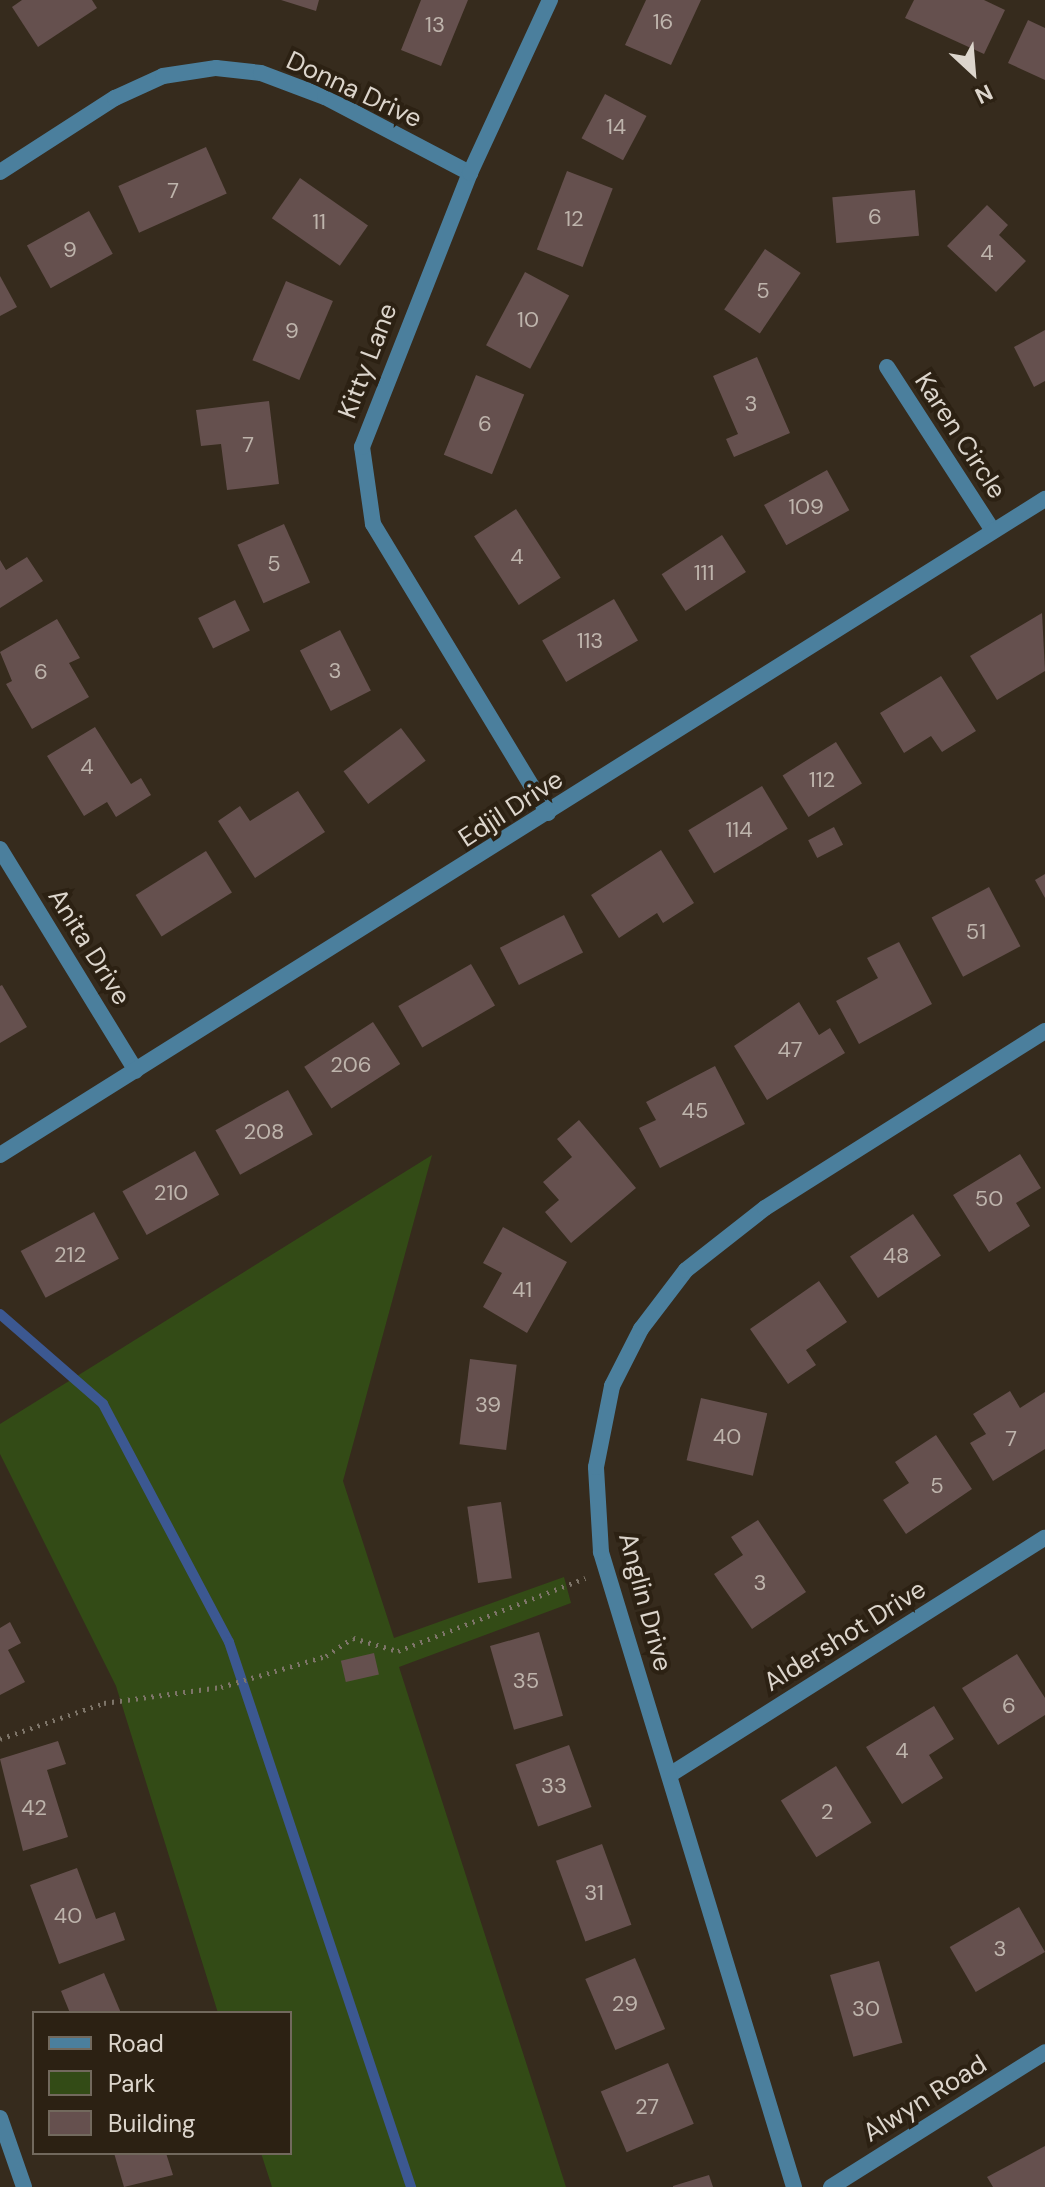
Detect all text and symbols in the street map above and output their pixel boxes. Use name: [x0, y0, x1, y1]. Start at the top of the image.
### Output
house number: 16: [653, 9, 673, 35]
house number: 13: [425, 12, 445, 38]
north arrow: [933, 32, 1013, 112]
street label: Donna Drive: [281, 45, 427, 135]
text: N: [970, 77, 997, 111]
house number: 14: [606, 114, 626, 140]
house number: 7: [167, 178, 179, 204]
house number: 6: [868, 204, 882, 230]
house number: 12: [564, 206, 584, 232]
house number: 11: [312, 209, 326, 235]
house number: 9: [63, 237, 77, 263]
house number: 4: [980, 240, 994, 266]
house number: 5: [756, 278, 770, 304]
street label: Kitty Lane: [332, 299, 404, 423]
house number: 10: [517, 307, 539, 333]
house number: 9: [285, 318, 299, 344]
street label: Karen Circle: [908, 367, 1012, 505]
house number: 3: [744, 391, 758, 417]
house number: 6: [478, 411, 492, 437]
house number: 7: [242, 432, 254, 458]
house number: 109: [788, 494, 824, 520]
house number: 4: [510, 544, 524, 570]
house number: 5: [267, 551, 281, 577]
house number: 111: [694, 560, 714, 586]
house number: 113: [577, 628, 603, 654]
house number: 3: [328, 658, 342, 684]
house number: 6: [34, 659, 48, 685]
house number: 4: [80, 754, 94, 780]
street label: Edjil Drive: [453, 764, 569, 854]
house number: 112: [809, 767, 835, 793]
house number: 114: [725, 817, 753, 843]
street label: Anita Drive: [41, 883, 137, 1011]
house number: 51: [966, 919, 986, 945]
house number: 47: [777, 1037, 803, 1063]
house number: 206: [330, 1052, 372, 1078]
house number: 45: [682, 1098, 708, 1124]
house number: 208: [244, 1119, 284, 1145]
house number: 210: [154, 1180, 188, 1206]
house number: 50: [975, 1186, 1003, 1212]
house number: 212: [54, 1242, 86, 1268]
house number: 48: [883, 1243, 909, 1269]
house number: 41: [512, 1277, 532, 1303]
house number: 39: [475, 1392, 501, 1418]
house number: 40: [713, 1424, 741, 1450]
house number: 7: [1005, 1426, 1017, 1452]
house number: 5: [930, 1473, 944, 1499]
street label: Anglin Drive: [612, 1529, 678, 1675]
house number: 3: [753, 1570, 767, 1596]
street label: Aldershot Drive: [758, 1574, 932, 1698]
house number: 35: [513, 1668, 539, 1694]
house number: 6: [1002, 1693, 1016, 1719]
house number: 4: [895, 1738, 909, 1764]
house number: 33: [541, 1773, 567, 1799]
house number: 42: [21, 1795, 47, 1821]
house number: 2: [821, 1799, 833, 1825]
house number: 31: [584, 1880, 604, 1906]
house number: 40: [54, 1903, 82, 1929]
house number: 3: [993, 1936, 1007, 1962]
house number: 29: [612, 1991, 638, 2017]
house number: 30: [852, 1996, 880, 2022]
legend: [32, 2011, 292, 2155]
text: Road: [108, 2028, 164, 2059]
street label: Alwyn Road: [857, 2049, 993, 2149]
text: Park: [108, 2068, 155, 2099]
house number: 27: [635, 2094, 659, 2120]
text: Building: [108, 2108, 195, 2139]

